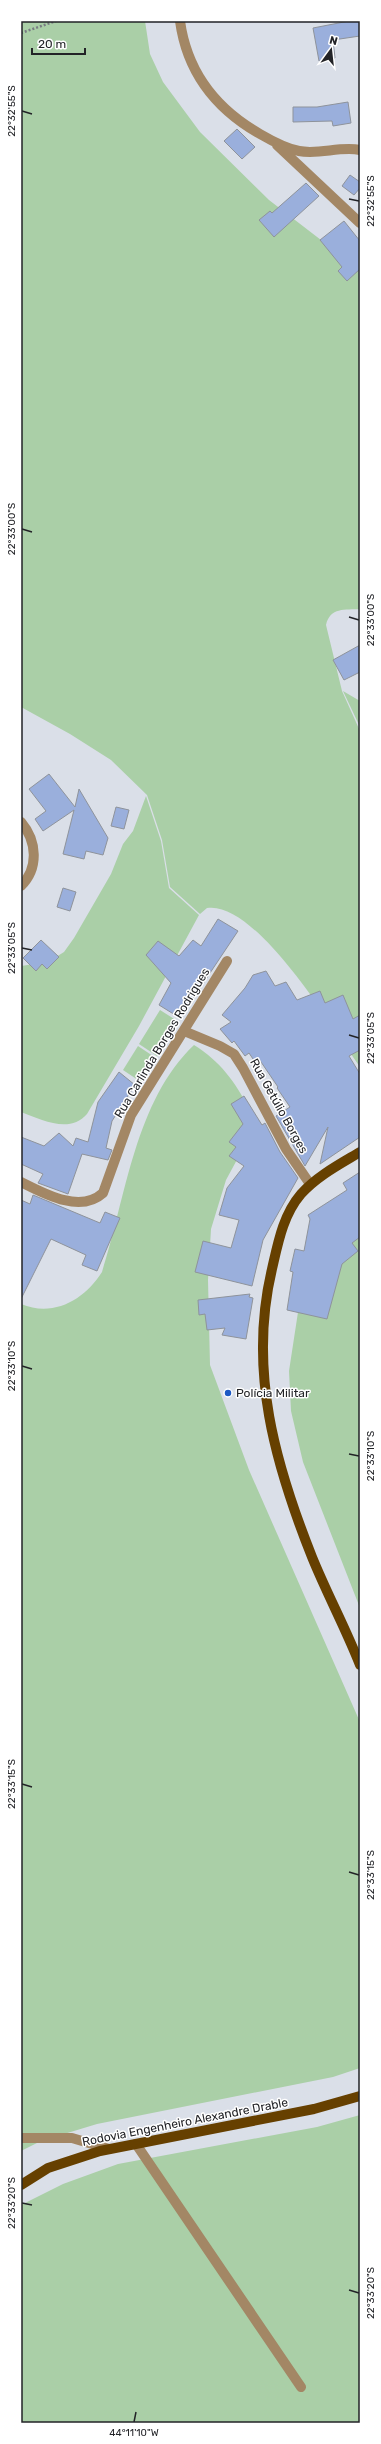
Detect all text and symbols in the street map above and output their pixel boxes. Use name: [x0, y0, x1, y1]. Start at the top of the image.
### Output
scale bar: [32, 30, 85, 56]
north arrow: [311, 30, 351, 70]
text: N: [328, 34, 339, 48]
text: 20 m: [38, 37, 66, 51]
text: 22°32'55"S: [6, 85, 18, 137]
text: 22°32'55"S: [365, 175, 377, 227]
text: 22°33'00"S: [6, 503, 18, 555]
text: 22°33'00"S: [365, 594, 377, 646]
text: 22°33'05"S: [6, 922, 18, 974]
street label: Rua Carlinda Borges Rodrigues: [112, 965, 212, 1121]
text: 22°33'05"S: [365, 1012, 377, 1064]
street label: Rua Getúlio Borges: [247, 1056, 311, 1156]
text: 22°33'10"S: [6, 1341, 18, 1391]
place label: Polícia Militar: [236, 1386, 310, 1400]
marker: Polícia Militar: [223, 1388, 233, 1398]
text: 22°33'10"S: [365, 1431, 377, 1481]
text: 22°33'15"S: [6, 1759, 18, 1809]
text: 22°33'15"S: [365, 1850, 377, 1900]
street label: Rodovia Engenheiro Alexandre Drable: [81, 2095, 289, 2149]
text: 22°33'20"S: [6, 2177, 18, 2229]
text: 22°33'20"S: [365, 2267, 377, 2319]
text: 44°11'10"W: [109, 2427, 159, 2439]

